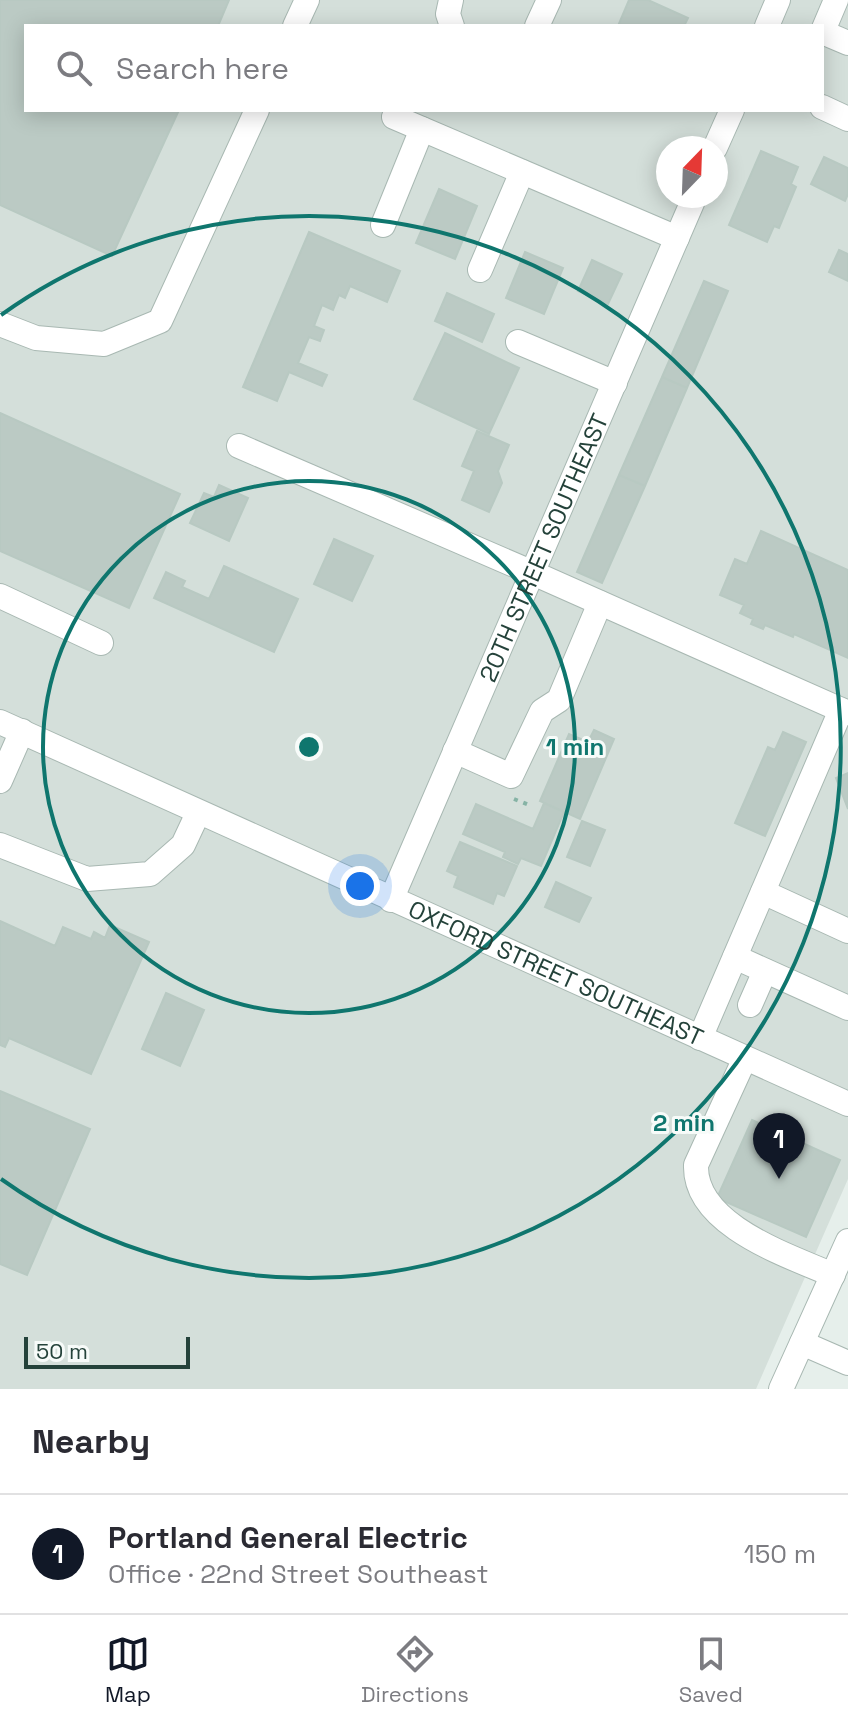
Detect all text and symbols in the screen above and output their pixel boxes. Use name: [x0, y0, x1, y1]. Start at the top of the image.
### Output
search box: [24, 24, 824, 112]
icon: search: [52, 46, 96, 90]
text: Search here: [116, 49, 289, 88]
north arrow: [656, 136, 728, 208]
street label: 20TH STREET SOUTHEAST: [472, 409, 615, 686]
text: 1 min: [546, 731, 604, 762]
centre of rings: [295, 733, 323, 761]
your location: [340, 866, 380, 906]
street label: OXFORD STREET SOUTHEAST: [404, 893, 709, 1052]
text: 2 min: [653, 1107, 715, 1138]
pin: 1: [753, 1113, 805, 1179]
scale bar: [24, 1333, 190, 1369]
text: 50 m: [36, 1337, 88, 1365]
text: Nearby: [32, 1420, 150, 1463]
text: Portland General Electric: [108, 1518, 468, 1557]
text: 1: [52, 1537, 64, 1571]
text: 150 m: [744, 1537, 816, 1571]
text: Office · 22nd Street Southeast: [108, 1557, 488, 1591]
tab: Map: [105, 1632, 151, 1708]
tab: Directions: [361, 1632, 469, 1708]
tab: Saved: [679, 1632, 743, 1708]

